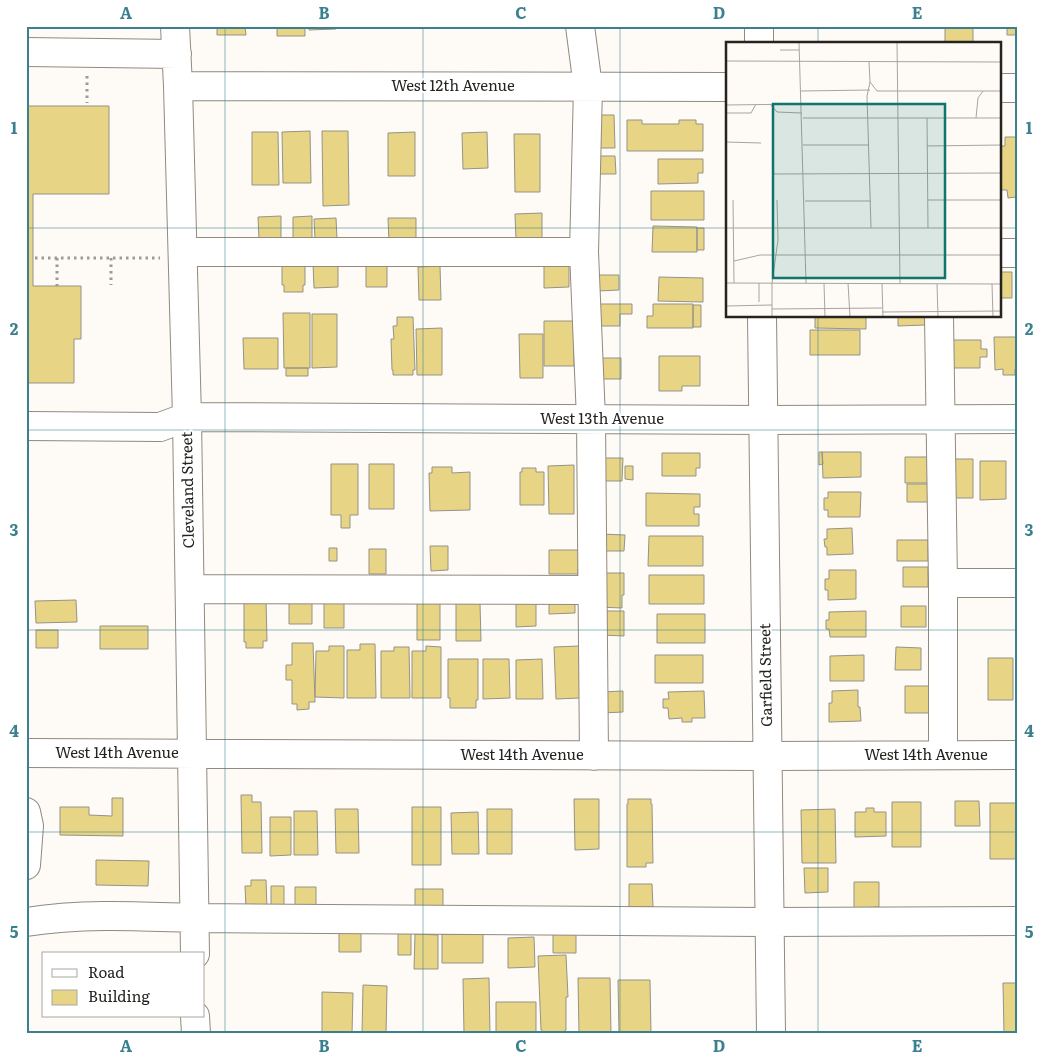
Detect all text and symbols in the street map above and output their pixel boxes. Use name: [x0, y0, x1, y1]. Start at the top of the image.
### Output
text: A: [120, 0, 132, 24]
text: B: [318, 0, 330, 24]
text: C: [515, 0, 527, 24]
text: D: [713, 0, 725, 24]
text: E: [912, 0, 923, 24]
inset map: [726, 42, 1000, 318]
street label: West 12th Avenue: [391, 73, 515, 96]
text: 1: [11, 115, 18, 139]
text: 1: [1026, 115, 1033, 139]
text: 2: [10, 316, 19, 340]
text: 2: [1025, 316, 1034, 340]
street label: West 13th Avenue: [540, 406, 664, 429]
street label: Cleveland Street: [174, 431, 199, 549]
text: 3: [10, 517, 19, 541]
text: 3: [1025, 517, 1034, 541]
street label: Garfield Street: [752, 623, 777, 727]
text: 4: [9, 718, 19, 742]
text: 4: [1024, 718, 1034, 742]
street label: West 14th Avenue: [55, 740, 179, 763]
street label: West 14th Avenue: [460, 742, 584, 765]
street label: West 14th Avenue: [864, 742, 988, 765]
text: 5: [10, 919, 19, 943]
text: 5: [1025, 919, 1034, 943]
legend: [42, 952, 205, 1018]
text: Road: [88, 960, 124, 983]
text: Building: [88, 984, 150, 1007]
text: A: [120, 1033, 132, 1057]
text: B: [318, 1033, 330, 1057]
text: C: [515, 1033, 527, 1057]
text: D: [713, 1033, 725, 1057]
text: E: [912, 1033, 923, 1057]

